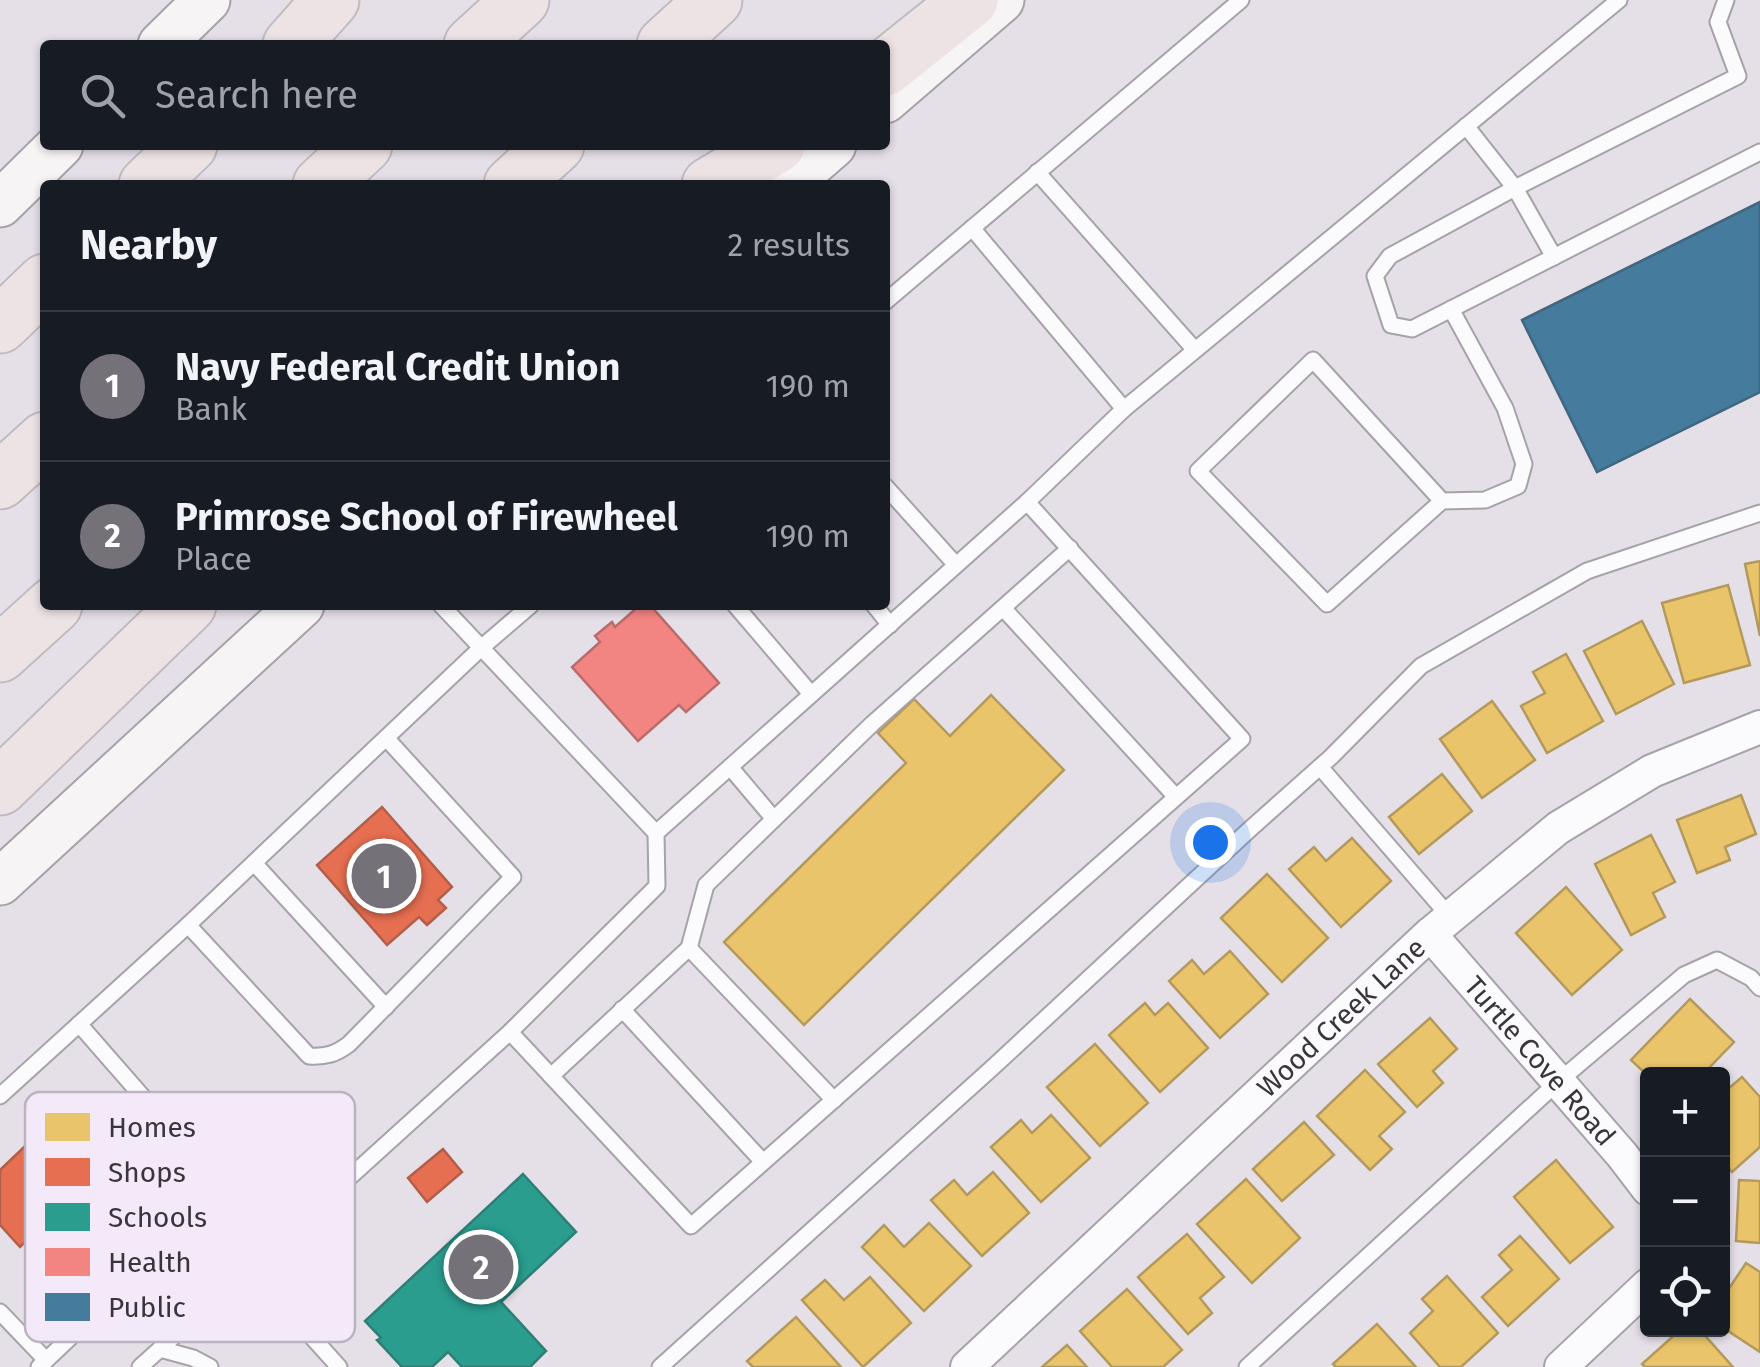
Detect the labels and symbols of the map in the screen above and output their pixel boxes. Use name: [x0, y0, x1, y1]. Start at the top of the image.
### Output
your location: [1185, 817, 1236, 868]
pin: 1: [352, 838, 416, 914]
street label: Wood Creek Lane: [1250, 931, 1432, 1104]
street label: Turtle Cove Road: [1457, 970, 1622, 1153]
legend: [25, 1092, 355, 1342]
text: Homes: [108, 1111, 196, 1144]
text: Shops: [108, 1156, 186, 1189]
text: Schools: [108, 1201, 207, 1234]
pin: 2: [448, 1230, 514, 1304]
text: Health: [108, 1246, 192, 1279]
text: Public: [108, 1291, 186, 1324]

